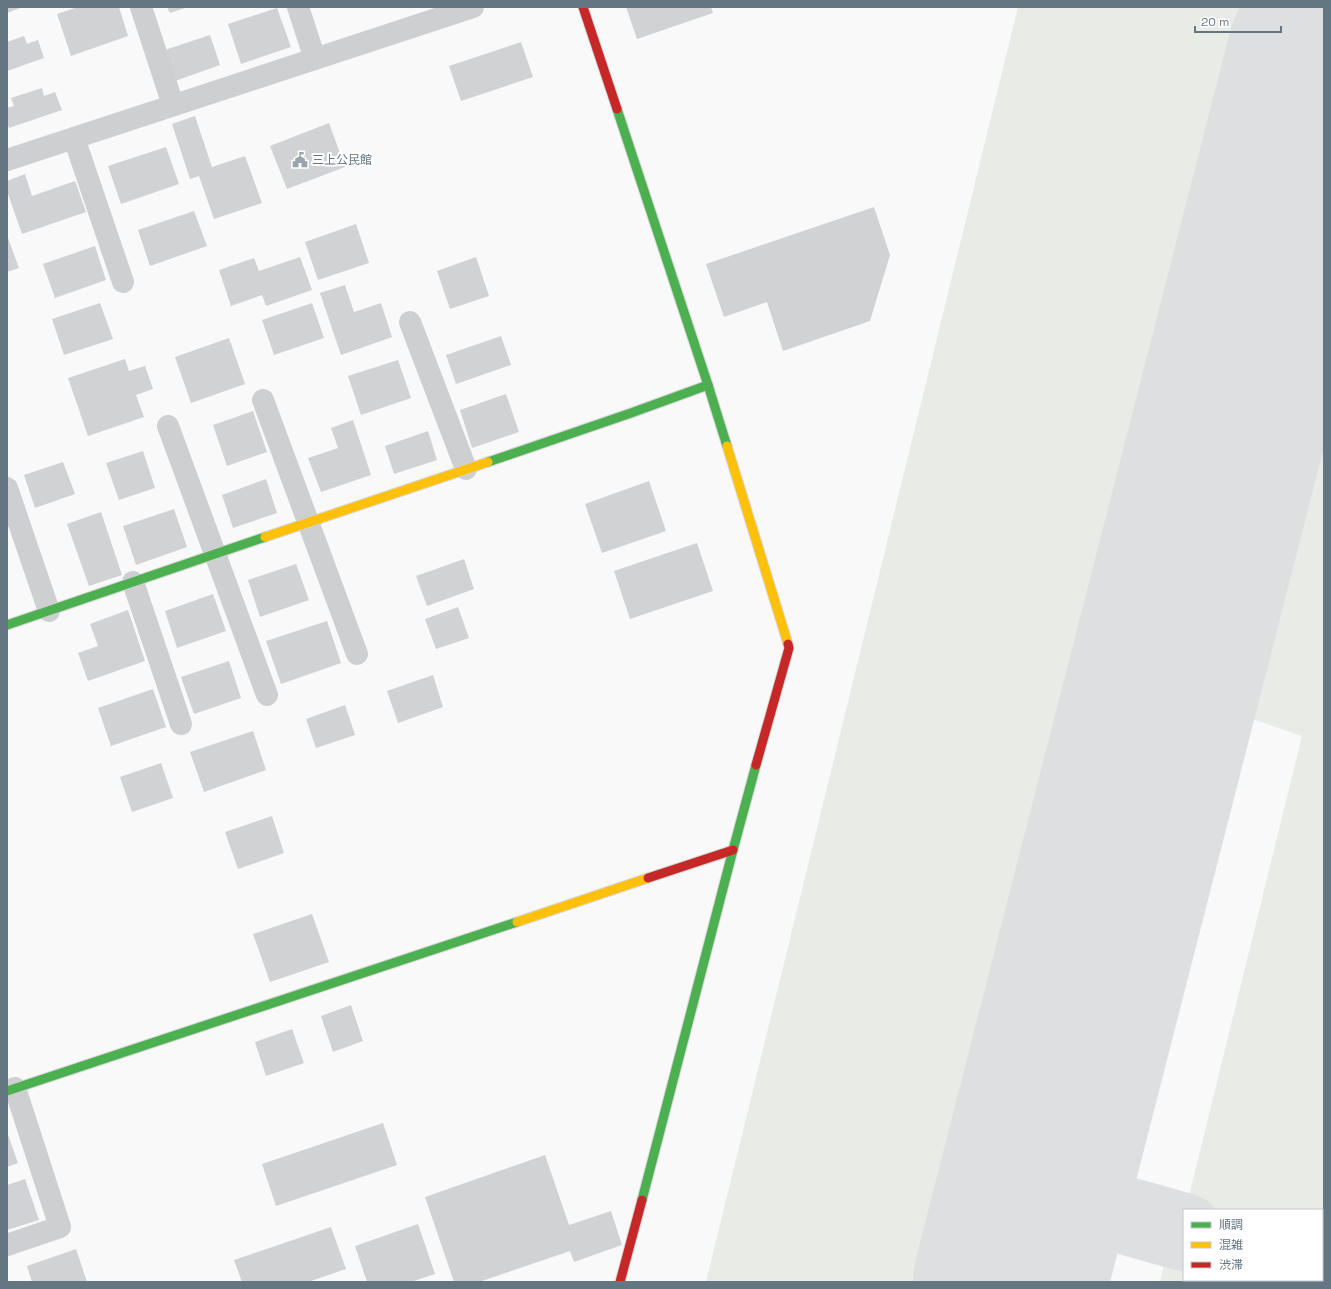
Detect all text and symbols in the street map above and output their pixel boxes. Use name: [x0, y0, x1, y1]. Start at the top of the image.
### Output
scale bar: [1195, 8, 1281, 34]
text: 20 m: [1201, 14, 1229, 30]
public building icon: 三上公民館: [291, 151, 309, 169]
place label: 三上公民館: [312, 152, 372, 168]
legend: [1183, 1209, 1323, 1281]
text: 順調: [1219, 1217, 1243, 1233]
text: 混雑: [1219, 1237, 1243, 1253]
text: 渋滞: [1219, 1257, 1243, 1273]

